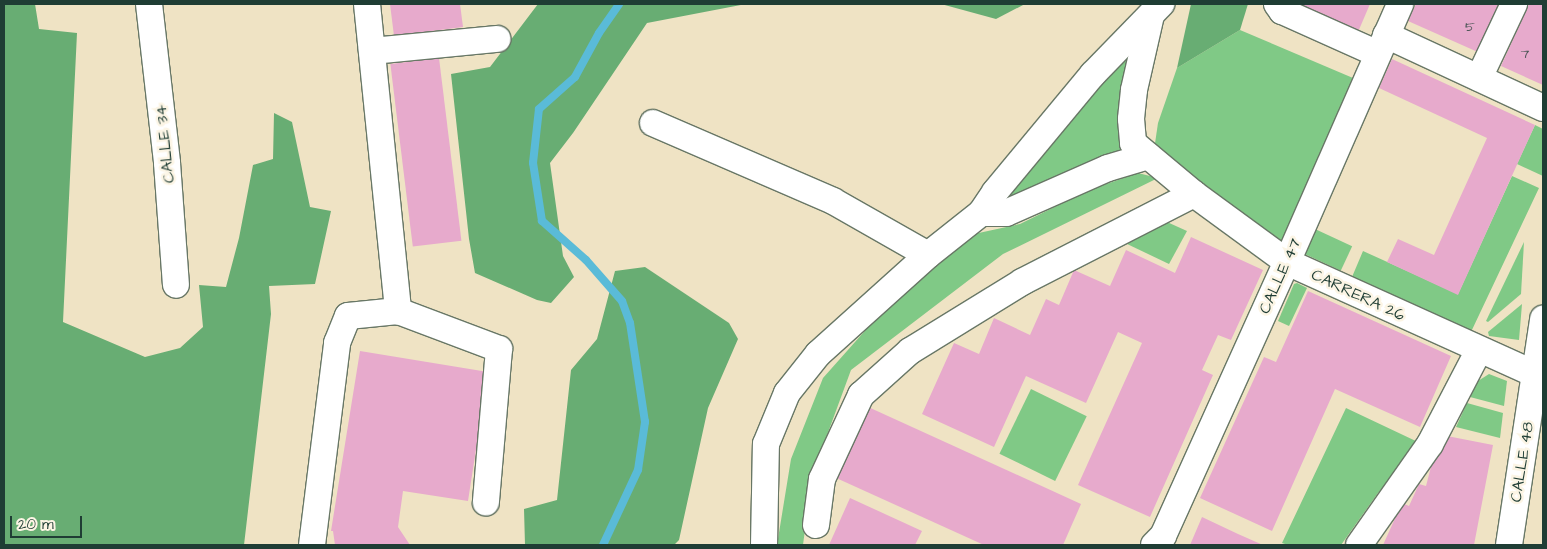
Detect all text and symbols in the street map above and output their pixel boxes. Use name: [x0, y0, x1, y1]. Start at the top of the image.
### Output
house number: 5: [1465, 19, 1475, 35]
house number: 7: [1521, 46, 1529, 62]
street label: CALLE 34: [151, 104, 179, 184]
street label: CALLE 47: [1255, 235, 1305, 317]
street label: CARRERA 26: [1308, 265, 1408, 325]
street label: CALLE 48: [1506, 421, 1538, 503]
scale bar: [12, 506, 85, 538]
text: 20 m: [18, 514, 54, 535]

